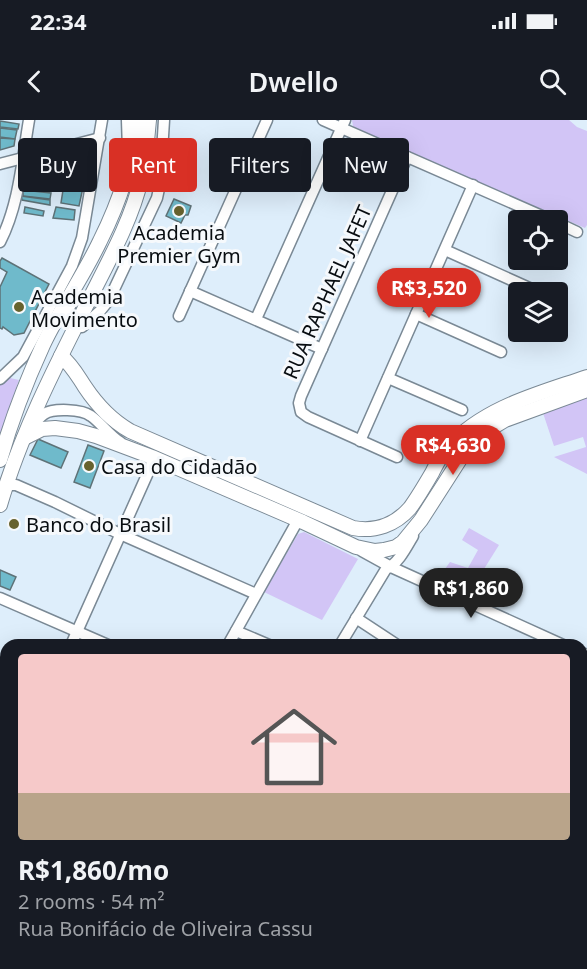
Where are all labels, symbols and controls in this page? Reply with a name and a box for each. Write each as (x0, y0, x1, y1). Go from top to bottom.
text: 22:34 (30, 6, 87, 36)
text: Dwello (249, 63, 338, 100)
icon: back (18, 65, 51, 98)
icon: search (536, 65, 569, 98)
chip: Buy (18, 138, 97, 192)
chip: Rent (109, 138, 197, 192)
chip: Filters (209, 138, 311, 192)
chip: New (323, 138, 409, 192)
street label: RUA RAPHAEL JAFET (277, 201, 377, 383)
marker: Academia Premier Gym (172, 204, 186, 218)
map controls (508, 210, 568, 342)
button: locate (508, 210, 568, 270)
place label: Academia Premier Gym (117, 219, 241, 269)
pin: R$3,520 (374, 268, 484, 319)
text: R$3,520 (391, 274, 467, 301)
button: layers (508, 282, 568, 342)
place label: Academia Movimento (31, 283, 138, 333)
marker: Academia Movimento (12, 300, 26, 314)
pin: R$4,630 (398, 425, 508, 476)
text: R$4,630 (415, 431, 491, 458)
place label: Casa do Cidadão (101, 453, 257, 480)
marker: Casa do Cidadão (82, 459, 96, 473)
place label: Banco do Brasil (26, 511, 171, 538)
marker: Banco do Brasil (7, 517, 21, 531)
pin: R$1,860 (416, 568, 526, 619)
text: R$1,860 (433, 574, 509, 601)
icon: home (240, 693, 348, 801)
text: R$1,860/mo (18, 852, 169, 888)
text: 2 rooms · 54 m² (18, 888, 165, 915)
text: Rua Bonifácio de Oliveira Cassu (18, 915, 313, 942)

